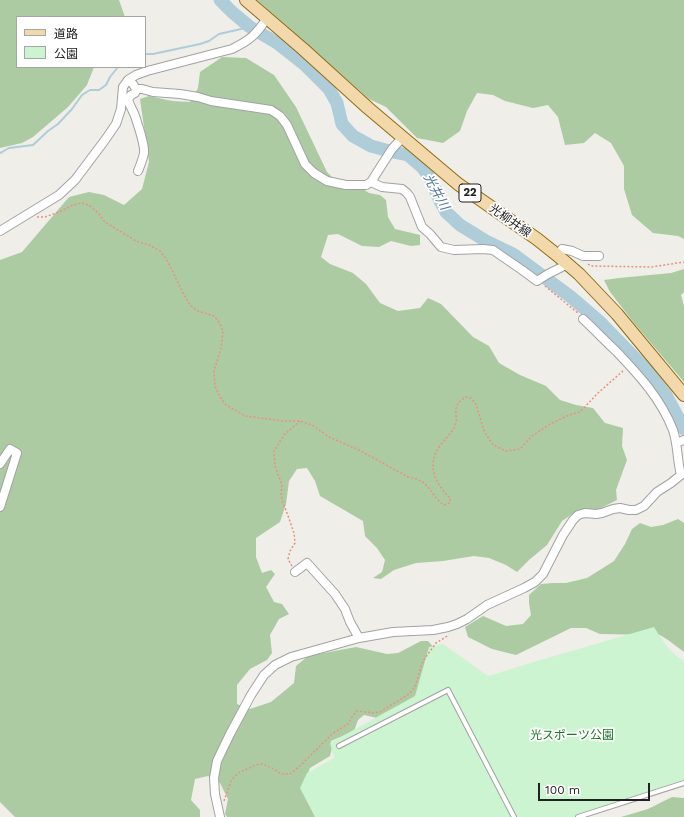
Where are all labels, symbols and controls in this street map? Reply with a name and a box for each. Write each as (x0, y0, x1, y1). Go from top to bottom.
legend (16, 16, 146, 68)
text: 道路 (54, 27, 78, 41)
text: 公園 (54, 47, 78, 61)
water label: 光井川 (420, 171, 452, 213)
road number: 22 (459, 184, 481, 202)
street label: 光柳井線 (486, 201, 534, 241)
park label: 光スポーツ公園 (530, 728, 614, 742)
scale bar (540, 775, 652, 801)
text: 100 m (545, 783, 580, 797)

